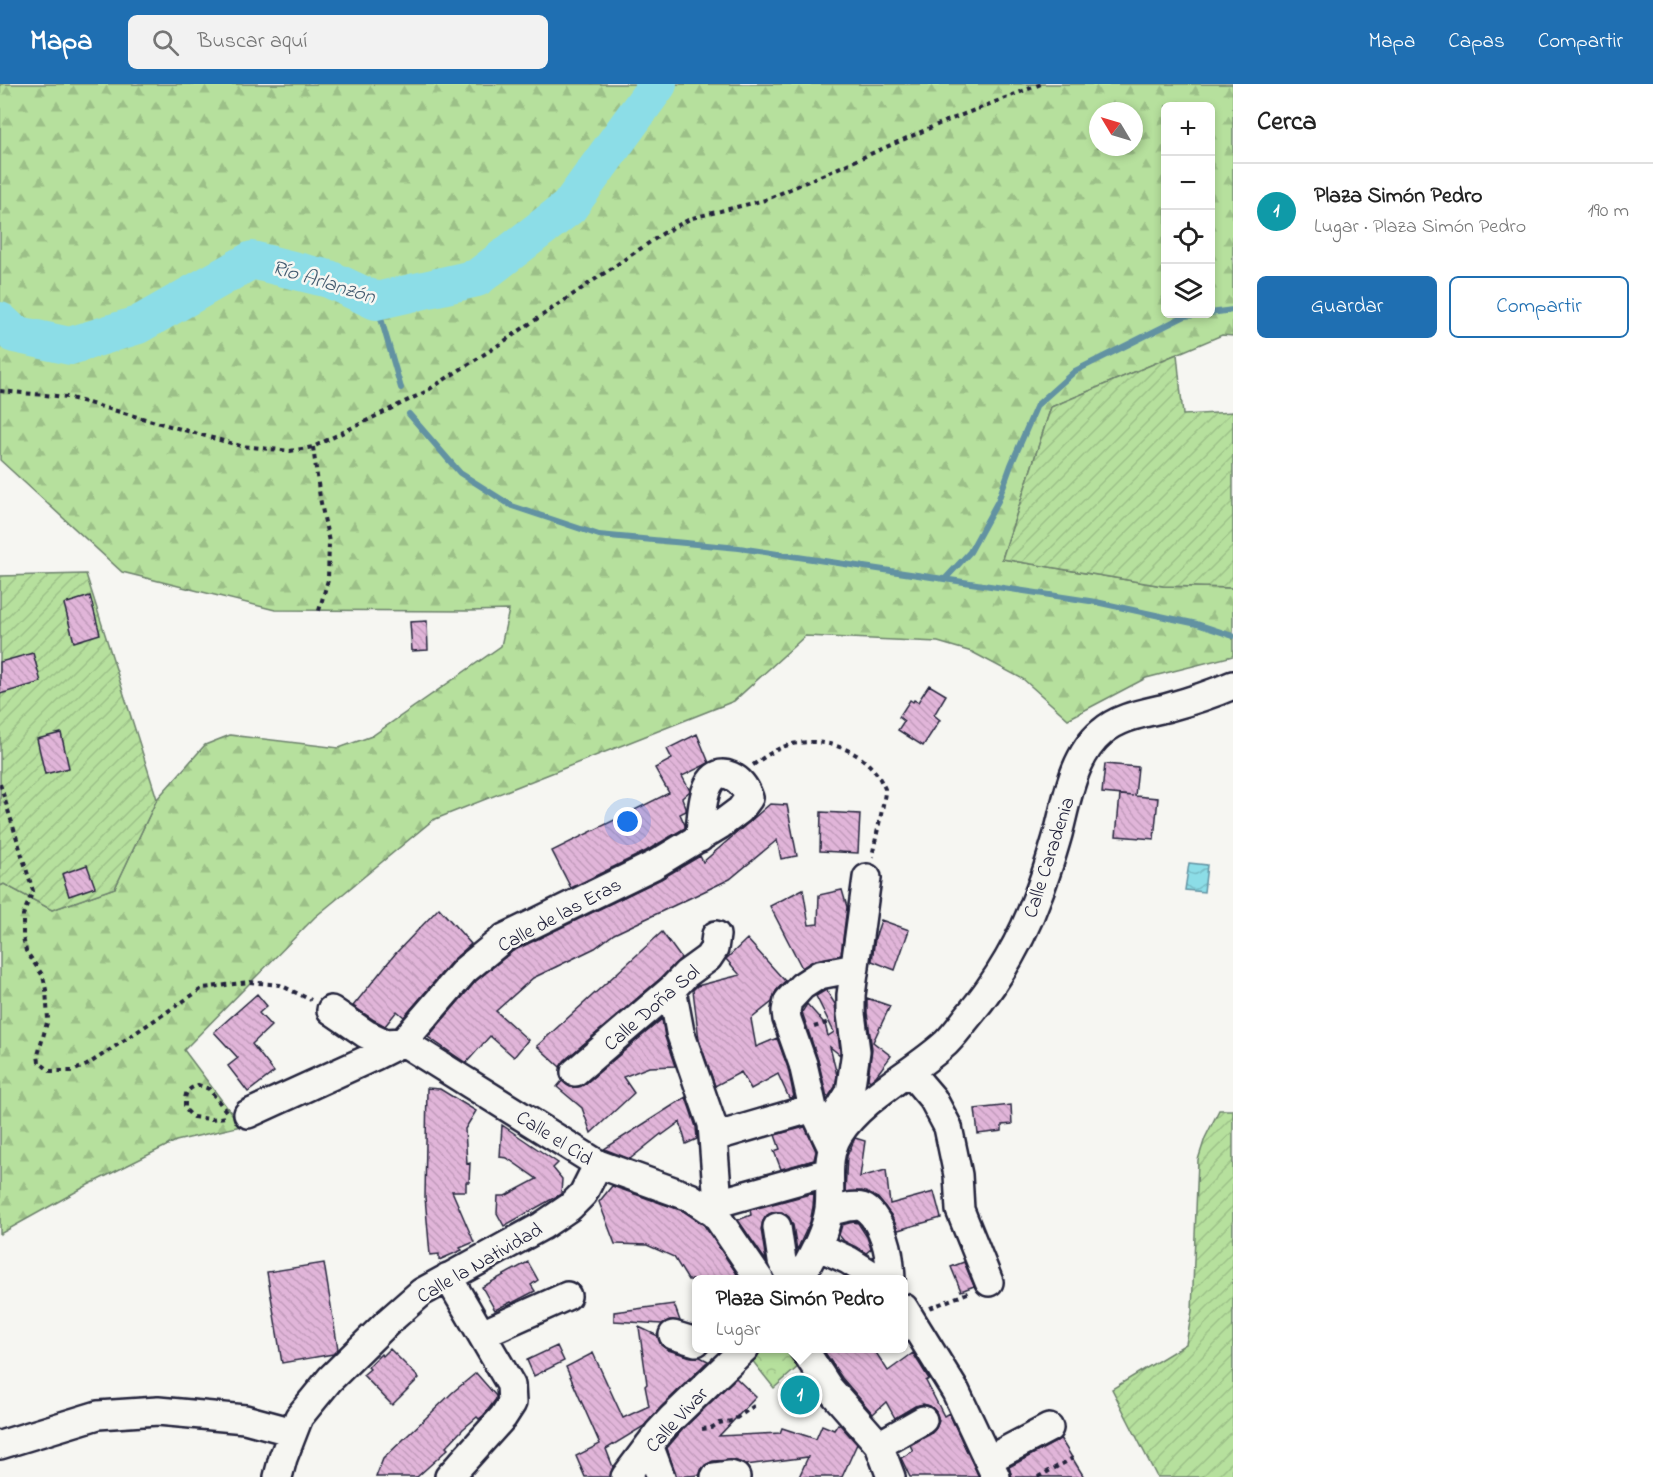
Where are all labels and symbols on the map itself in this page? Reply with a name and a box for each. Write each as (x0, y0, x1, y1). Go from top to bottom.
north arrow (1089, 102, 1143, 156)
water label: Río Arlanzón (268, 253, 379, 313)
street label: Calle Caradenia (1017, 794, 1084, 922)
your location (613, 807, 642, 836)
street label: Calle de las Eras (493, 871, 627, 961)
street label: Calle Doña Sol (598, 959, 707, 1059)
street label: Calle el Cid (510, 1104, 598, 1174)
street label: Calle la Natividad (412, 1216, 548, 1312)
pin: 1 (780, 1372, 820, 1418)
street label: Calle Vivar (640, 1381, 717, 1460)

